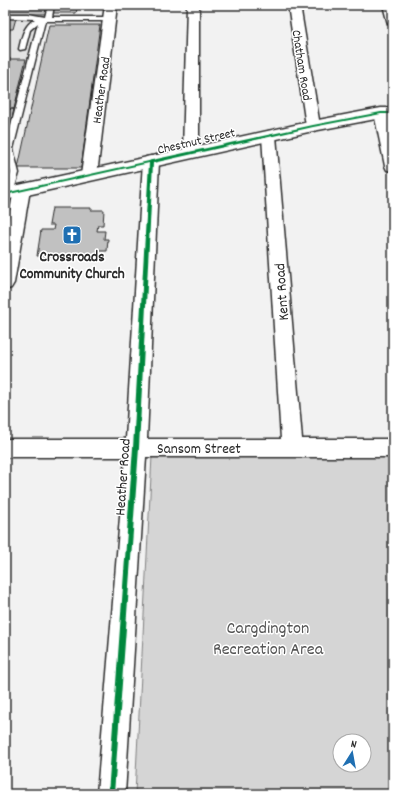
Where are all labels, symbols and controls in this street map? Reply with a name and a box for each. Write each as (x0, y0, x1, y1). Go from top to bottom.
street label: Chatham Road (286, 29, 316, 102)
street label: Heather Road (88, 56, 117, 125)
street label: Chestnut Street (156, 124, 238, 161)
church icon: Crossroads Community Church (61, 224, 83, 246)
place label: Crossroads Community Church (19, 247, 125, 286)
street label: Kent Road (270, 262, 296, 321)
street label: Heather Road (110, 438, 138, 517)
street label: Sansom Street (157, 439, 241, 461)
park label: Cargdington Recreation Area (213, 617, 324, 663)
north arrow (332, 733, 372, 773)
text: N (349, 737, 358, 754)

